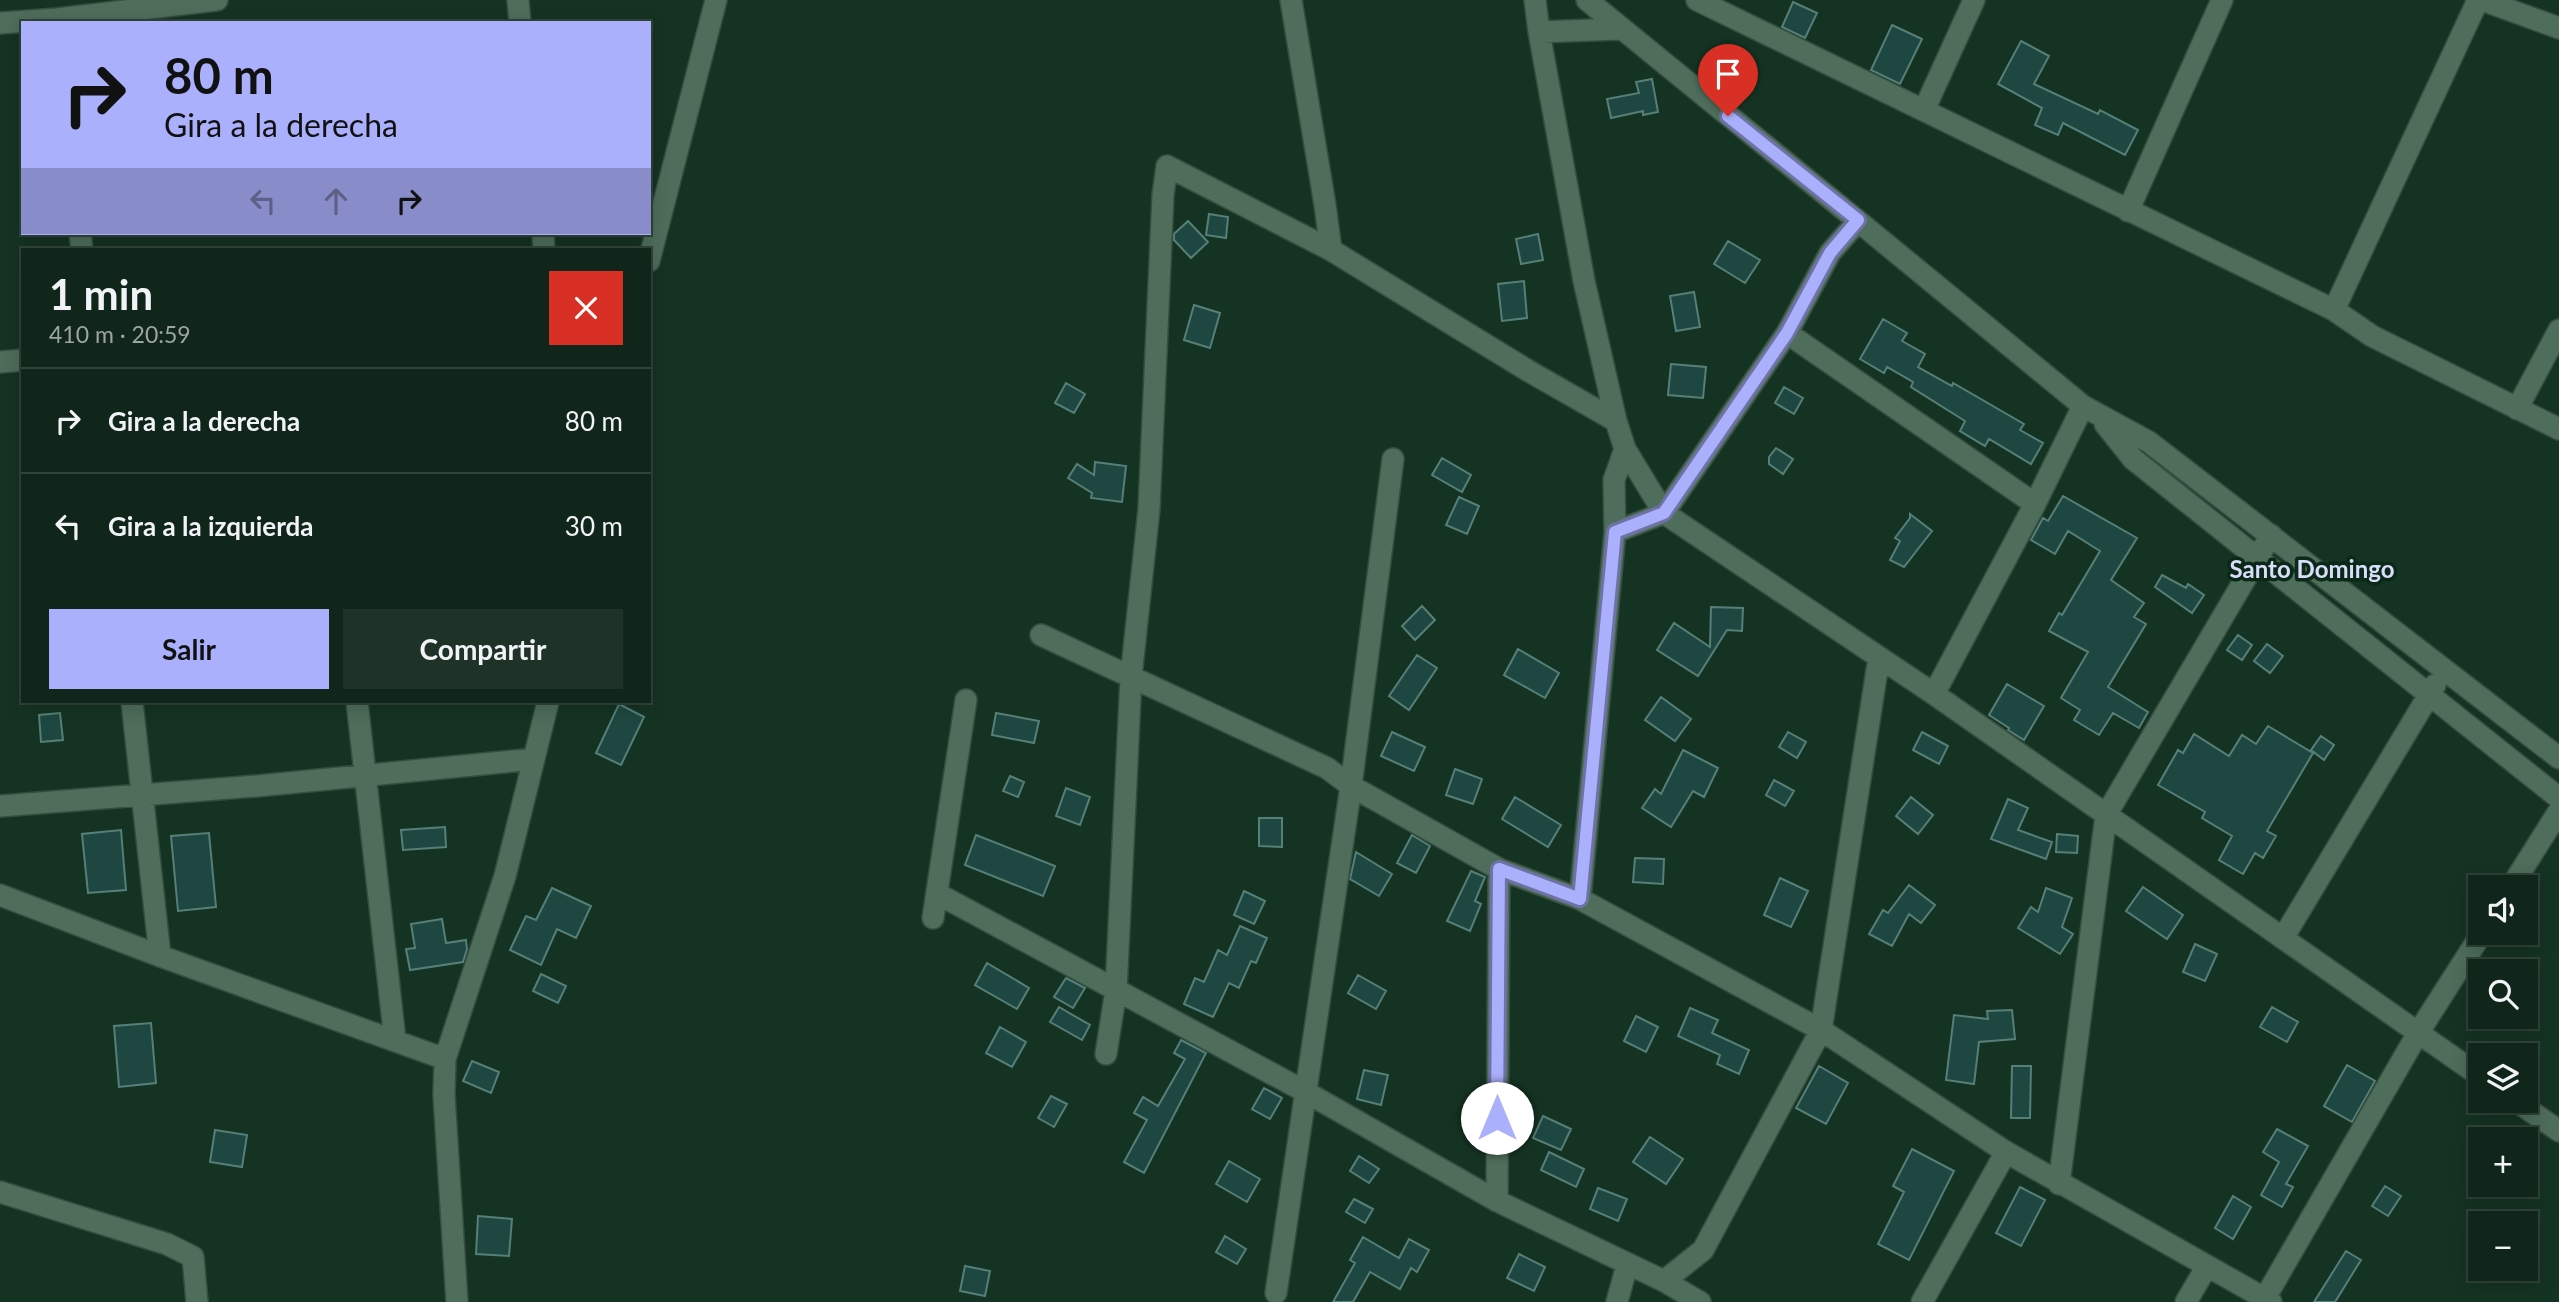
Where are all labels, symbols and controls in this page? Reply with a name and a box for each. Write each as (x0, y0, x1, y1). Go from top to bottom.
pin (1698, 44, 1758, 116)
text: 80 m (164, 46, 274, 104)
icon: right (49, 49, 140, 140)
icon: arrive (1709, 55, 1747, 93)
text: Gira a la derecha (164, 105, 398, 144)
icon: left (244, 182, 282, 220)
icon: ahead (317, 182, 355, 220)
icon: right (390, 182, 428, 220)
text: 1 min (49, 269, 153, 319)
button: close (549, 271, 623, 345)
text: 410 m · 20:59 (49, 320, 191, 348)
icon: right (49, 402, 87, 440)
text: Gira a la derecha (108, 405, 300, 437)
text: 80 m (565, 405, 623, 437)
icon: left (49, 507, 87, 545)
text: Gira a la izquierda (108, 510, 314, 542)
text: 30 m (565, 510, 623, 542)
district label: Santo Domingo (2230, 554, 2394, 583)
button: Salir (49, 609, 329, 689)
button: Compartir (343, 609, 623, 689)
map controls (2468, 875, 2538, 1281)
button: sound (2468, 875, 2538, 945)
button: search (2468, 959, 2538, 1029)
button: layers (2468, 1043, 2538, 1113)
position arrow (1460, 1081, 1534, 1155)
button: + (2468, 1127, 2538, 1197)
button: − (2468, 1211, 2538, 1281)

